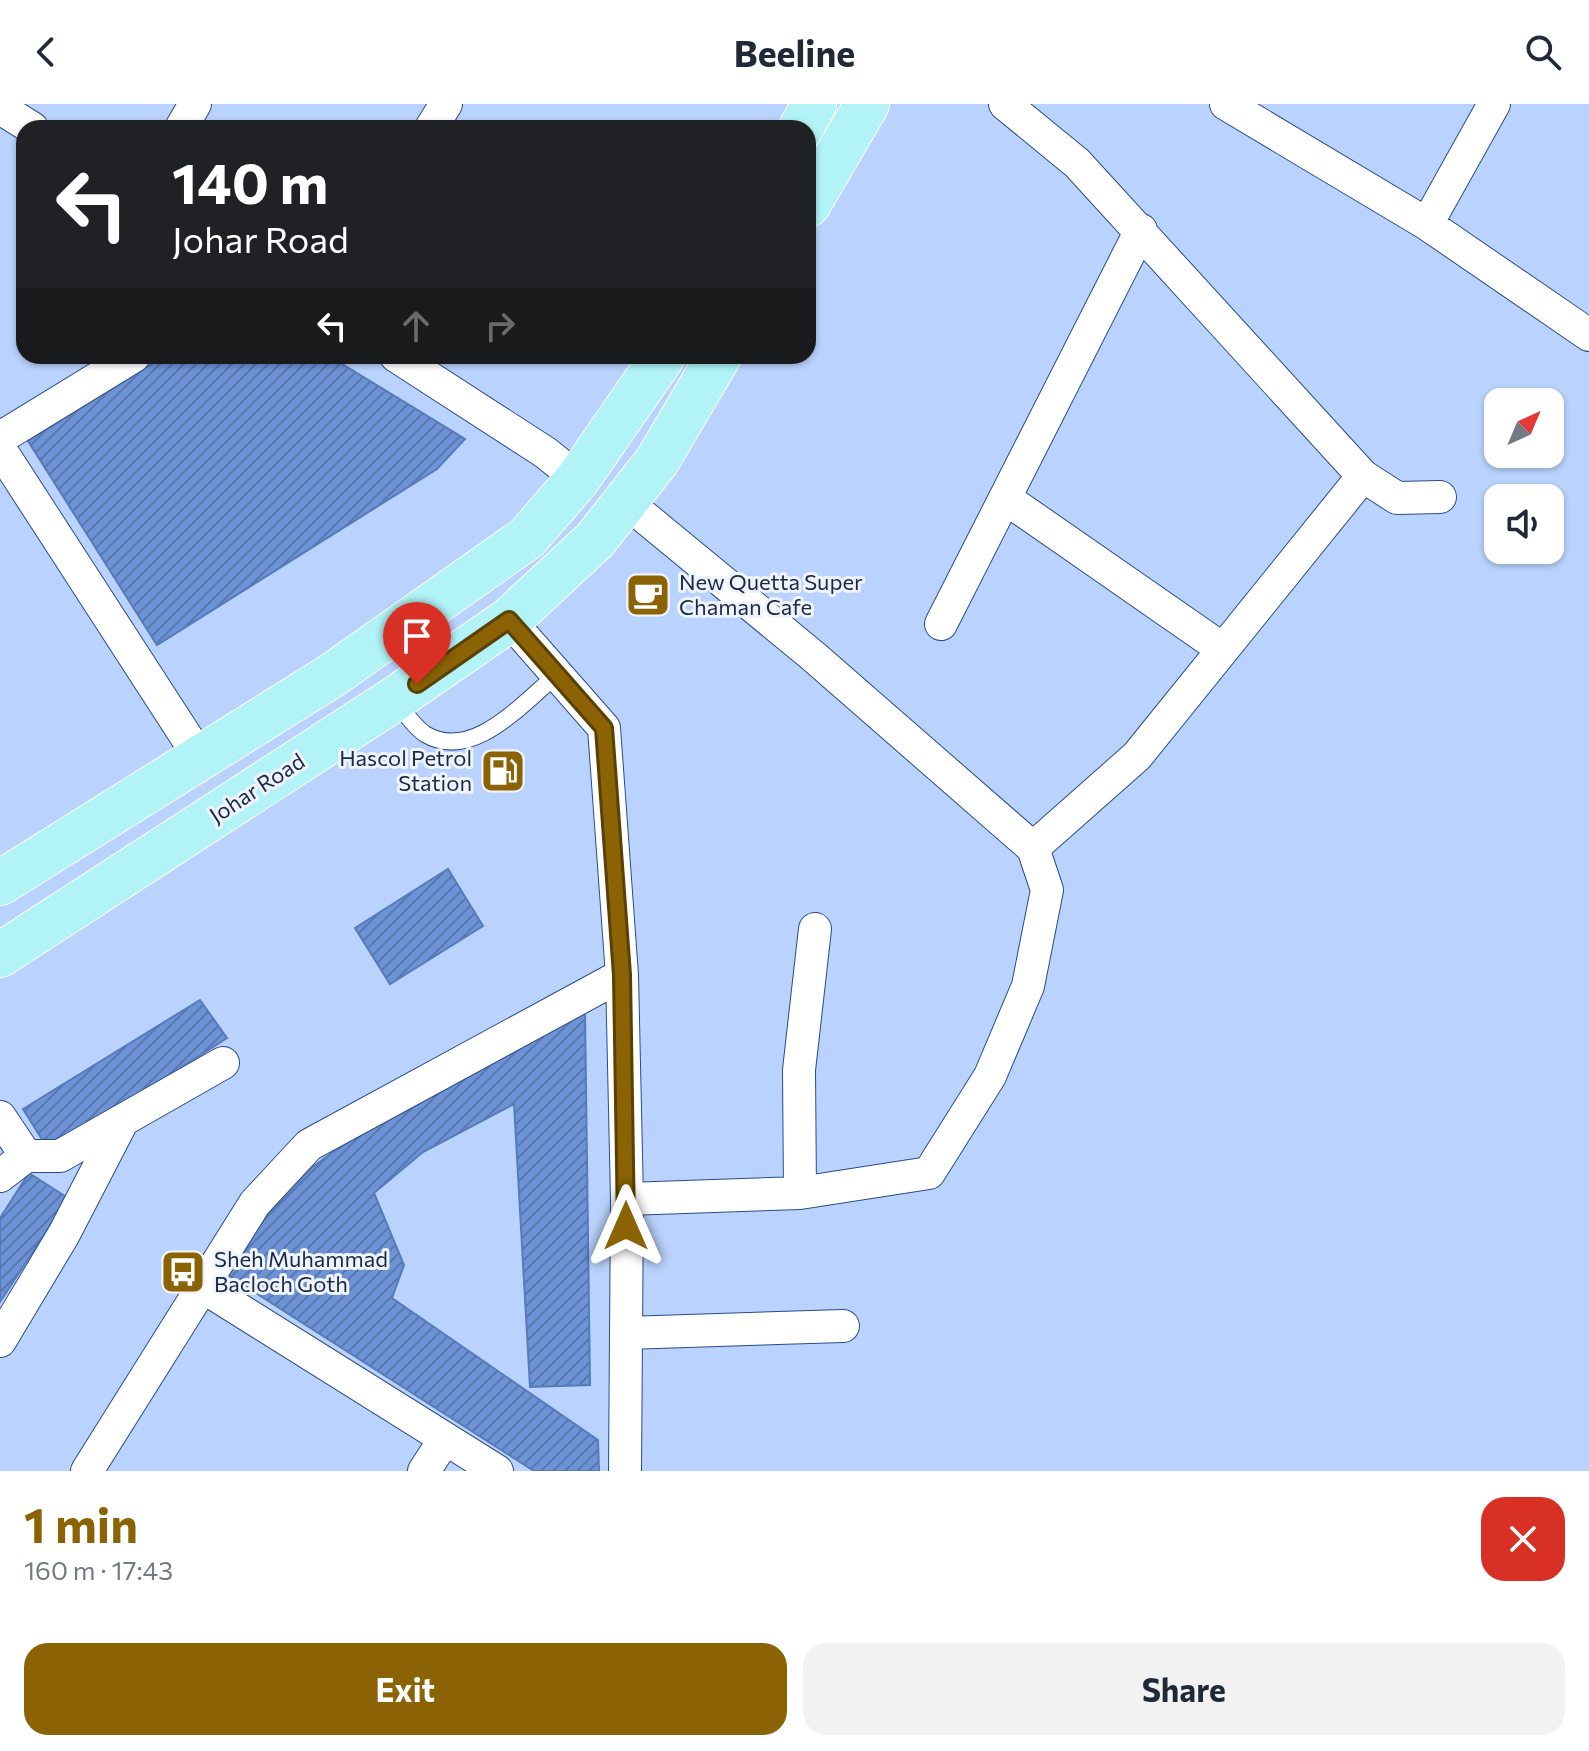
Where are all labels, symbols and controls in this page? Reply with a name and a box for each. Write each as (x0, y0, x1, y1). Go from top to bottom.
icon: back (24, 30, 68, 74)
text: Beeline (734, 30, 855, 74)
icon: search (1521, 30, 1565, 74)
text: 140 m (172, 147, 328, 216)
icon: left (40, 152, 144, 256)
text: Johar Road (172, 216, 349, 260)
icon: left (310, 304, 354, 348)
icon: ahead (394, 304, 438, 348)
icon: right (478, 304, 522, 348)
north arrow (1484, 388, 1564, 468)
map controls (1484, 388, 1564, 564)
button: sound (1484, 484, 1564, 564)
place label: New Quetta Super Chaman Cafe (679, 568, 863, 620)
cafe icon: New Quetta Super Chaman Cafe (624, 571, 672, 619)
pin (383, 602, 451, 684)
icon: arrive (395, 614, 439, 658)
place label: Hascol Petrol Station (339, 744, 472, 796)
street label: Johar Road (204, 747, 309, 828)
fuel station icon: Hascol Petrol Station (479, 747, 527, 795)
position arrow (584, 1184, 668, 1268)
place label: Sheh Muhammad Bacloch Goth (214, 1245, 388, 1297)
bus stop icon: Sheh Muhammad Bacloch Goth (159, 1248, 207, 1296)
text: 1 min (24, 1494, 138, 1553)
button: close (1481, 1497, 1565, 1581)
text: 160 m · 17:43 (24, 1554, 173, 1585)
button: Exit (24, 1643, 787, 1735)
button: Share (803, 1643, 1565, 1735)

